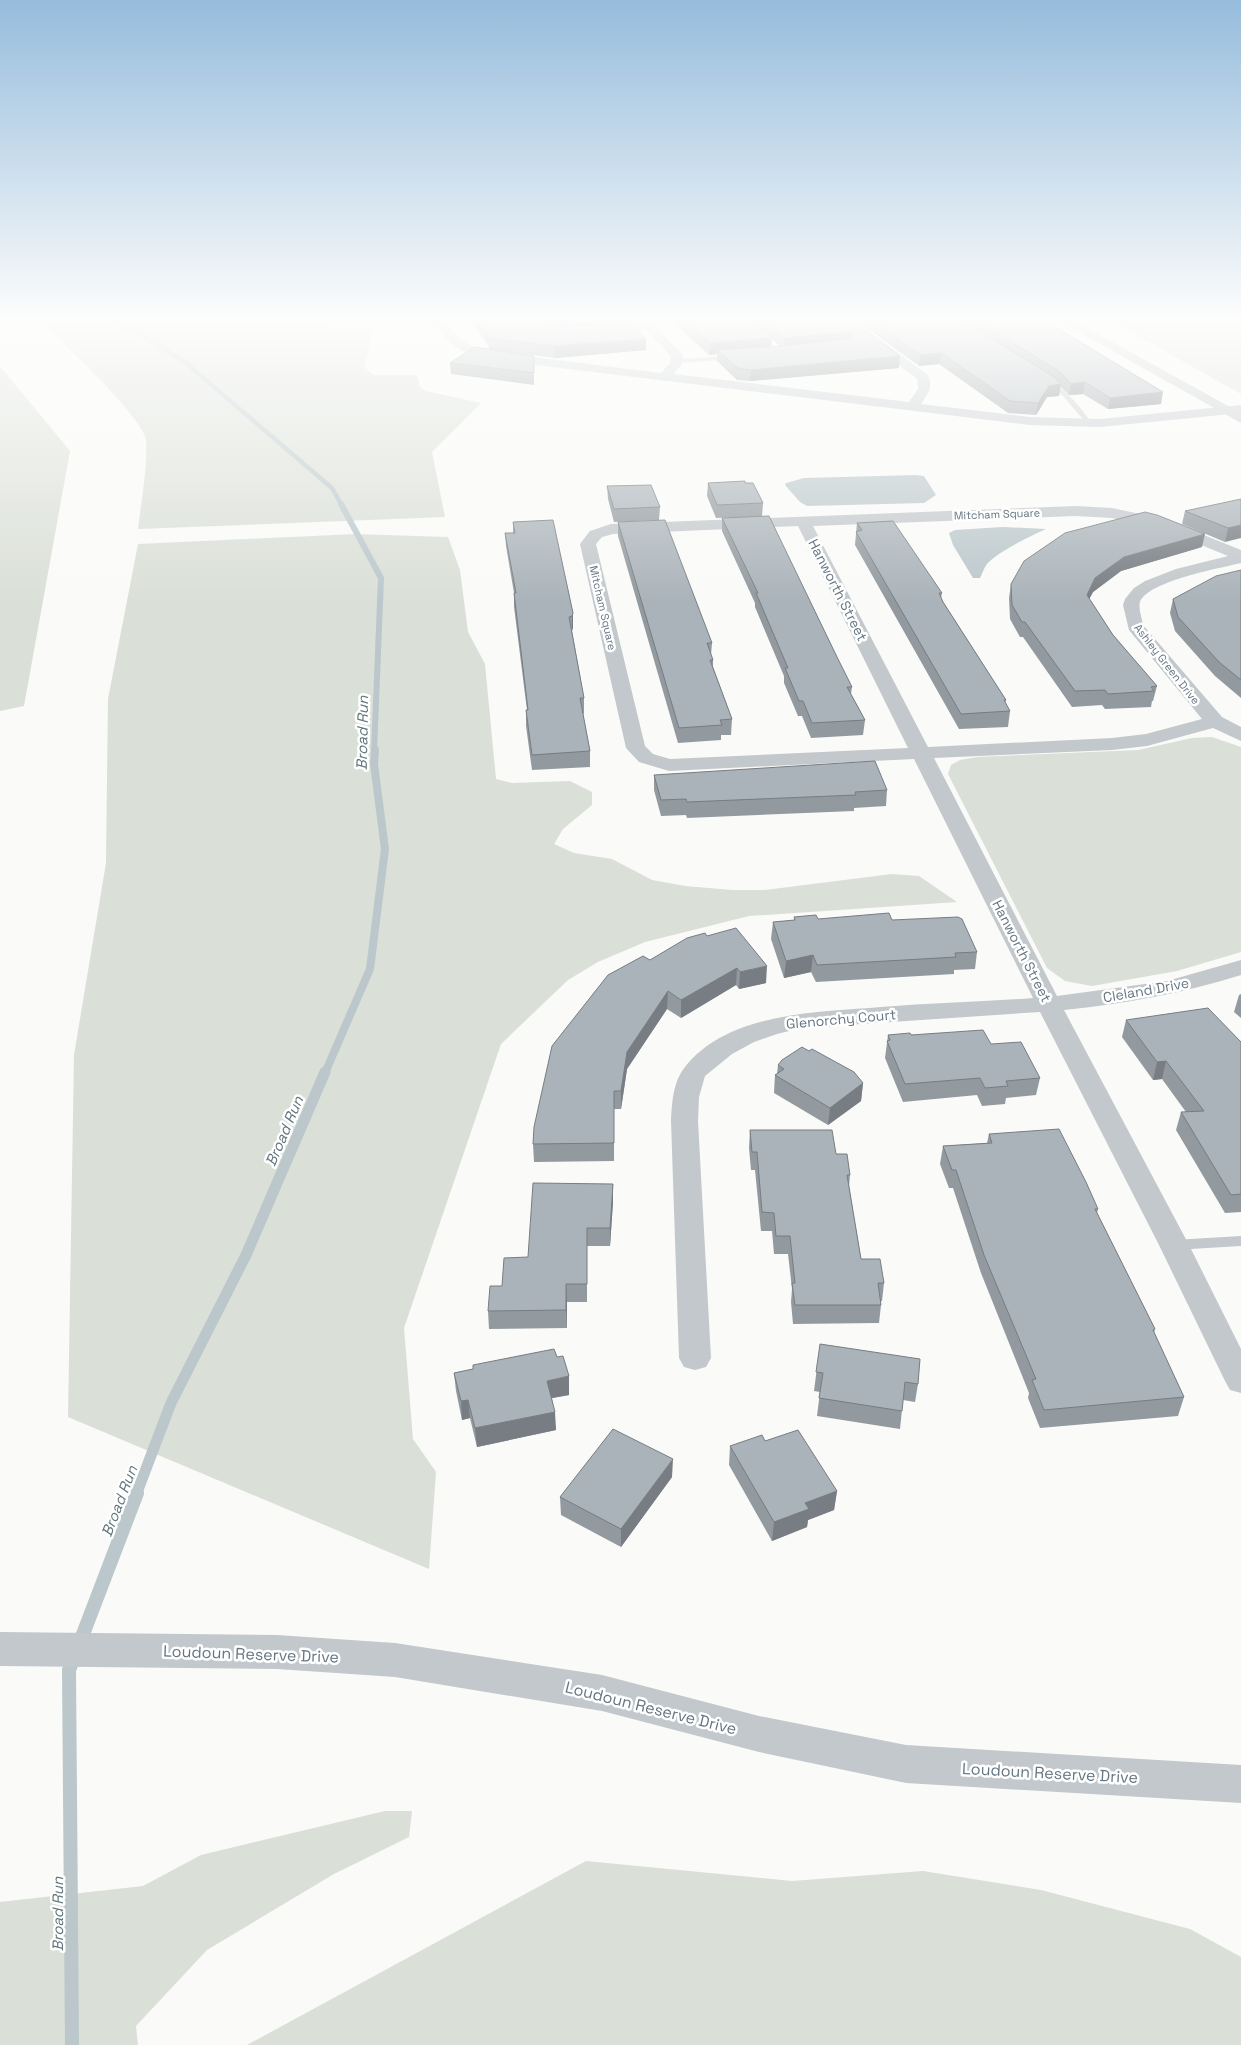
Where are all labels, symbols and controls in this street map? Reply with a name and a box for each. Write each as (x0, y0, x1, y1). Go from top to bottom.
street label: Mitcham Square (954, 505, 1040, 523)
street label: Hanworth Street (805, 536, 871, 644)
street label: Mitcham Square (586, 564, 620, 652)
street label: Ashley Green Drive (1131, 621, 1203, 707)
water label: Broad Run (352, 695, 372, 770)
street label: Hanworth Street (989, 897, 1055, 1005)
street label: Cleland Drive (1102, 974, 1190, 1006)
street label: Glenorchy Court (785, 1005, 897, 1033)
water label: Broad Run (261, 1092, 308, 1169)
water label: Broad Run (97, 1462, 141, 1539)
street label: Loudoun Reserve Drive (163, 1640, 339, 1668)
street label: Loudoun Reserve Drive (563, 1677, 739, 1739)
street label: Loudoun Reserve Drive (962, 1758, 1138, 1788)
water label: Broad Run (48, 1876, 67, 1951)

